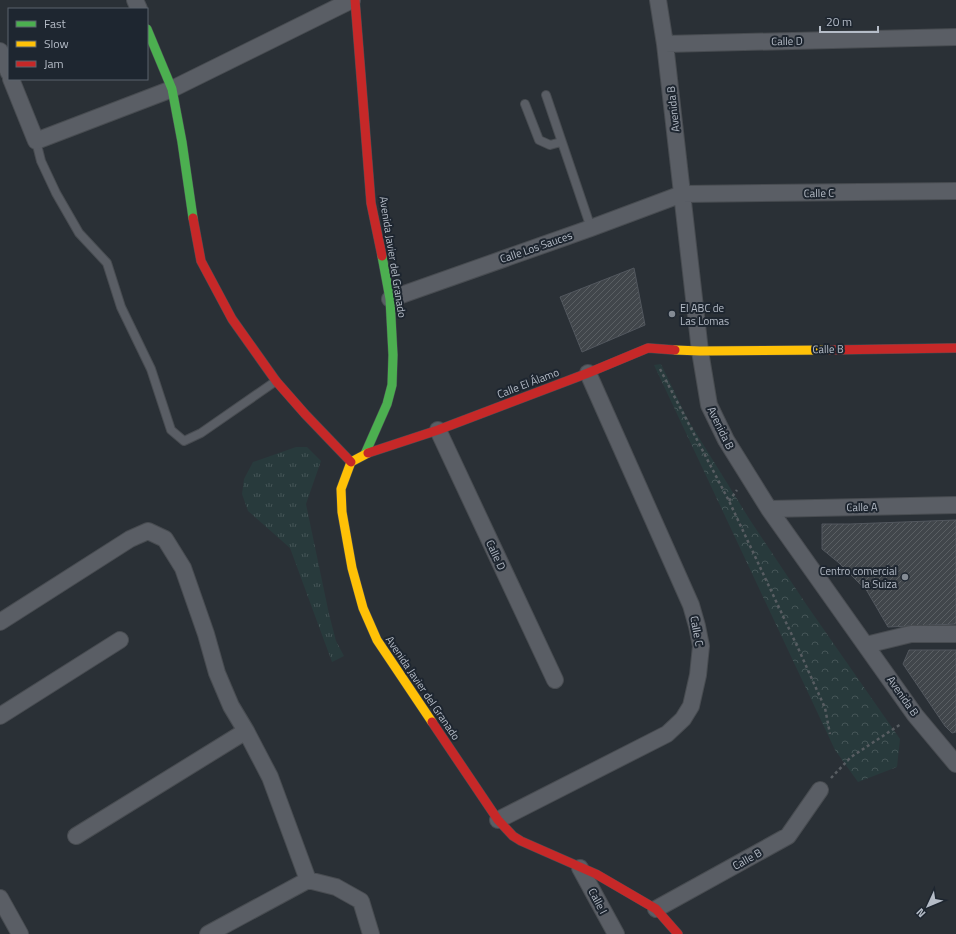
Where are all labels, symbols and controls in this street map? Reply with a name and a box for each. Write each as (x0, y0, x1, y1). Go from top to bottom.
legend (8, 8, 148, 80)
scale bar (820, 8, 878, 34)
text: 20 m (826, 12, 852, 31)
text: Fast (44, 14, 67, 33)
street label: Calle D (771, 33, 803, 49)
text: Slow (44, 34, 69, 53)
text: Jam (44, 54, 64, 73)
street label: Avenida B (663, 85, 683, 133)
street label: Calle C (804, 185, 834, 201)
street label: Avenida Javier del Granado (375, 195, 411, 319)
street label: Calle Los Sauces (498, 227, 574, 267)
place label: El ABC de Las Lomas (680, 300, 729, 329)
marker: El ABC de Las Lomas (667, 309, 677, 319)
street label: Calle B (812, 341, 844, 357)
street label: Calle El Álamo (495, 364, 561, 402)
street label: Avenida B (704, 404, 738, 452)
street label: Calle A (846, 499, 878, 515)
street label: Calle D (482, 537, 510, 573)
place label: Centro comercial la Suiza (820, 563, 897, 592)
marker: Centro comercial la Suiza (900, 572, 910, 582)
street label: Calle C (686, 614, 708, 648)
street label: Avenida Javier del Granado (382, 633, 464, 744)
street label: Avenida B (883, 673, 923, 720)
street label: Calle B (729, 844, 765, 874)
street label: Calle I (585, 885, 611, 917)
north arrow (908, 886, 948, 926)
text: N (912, 905, 929, 921)

